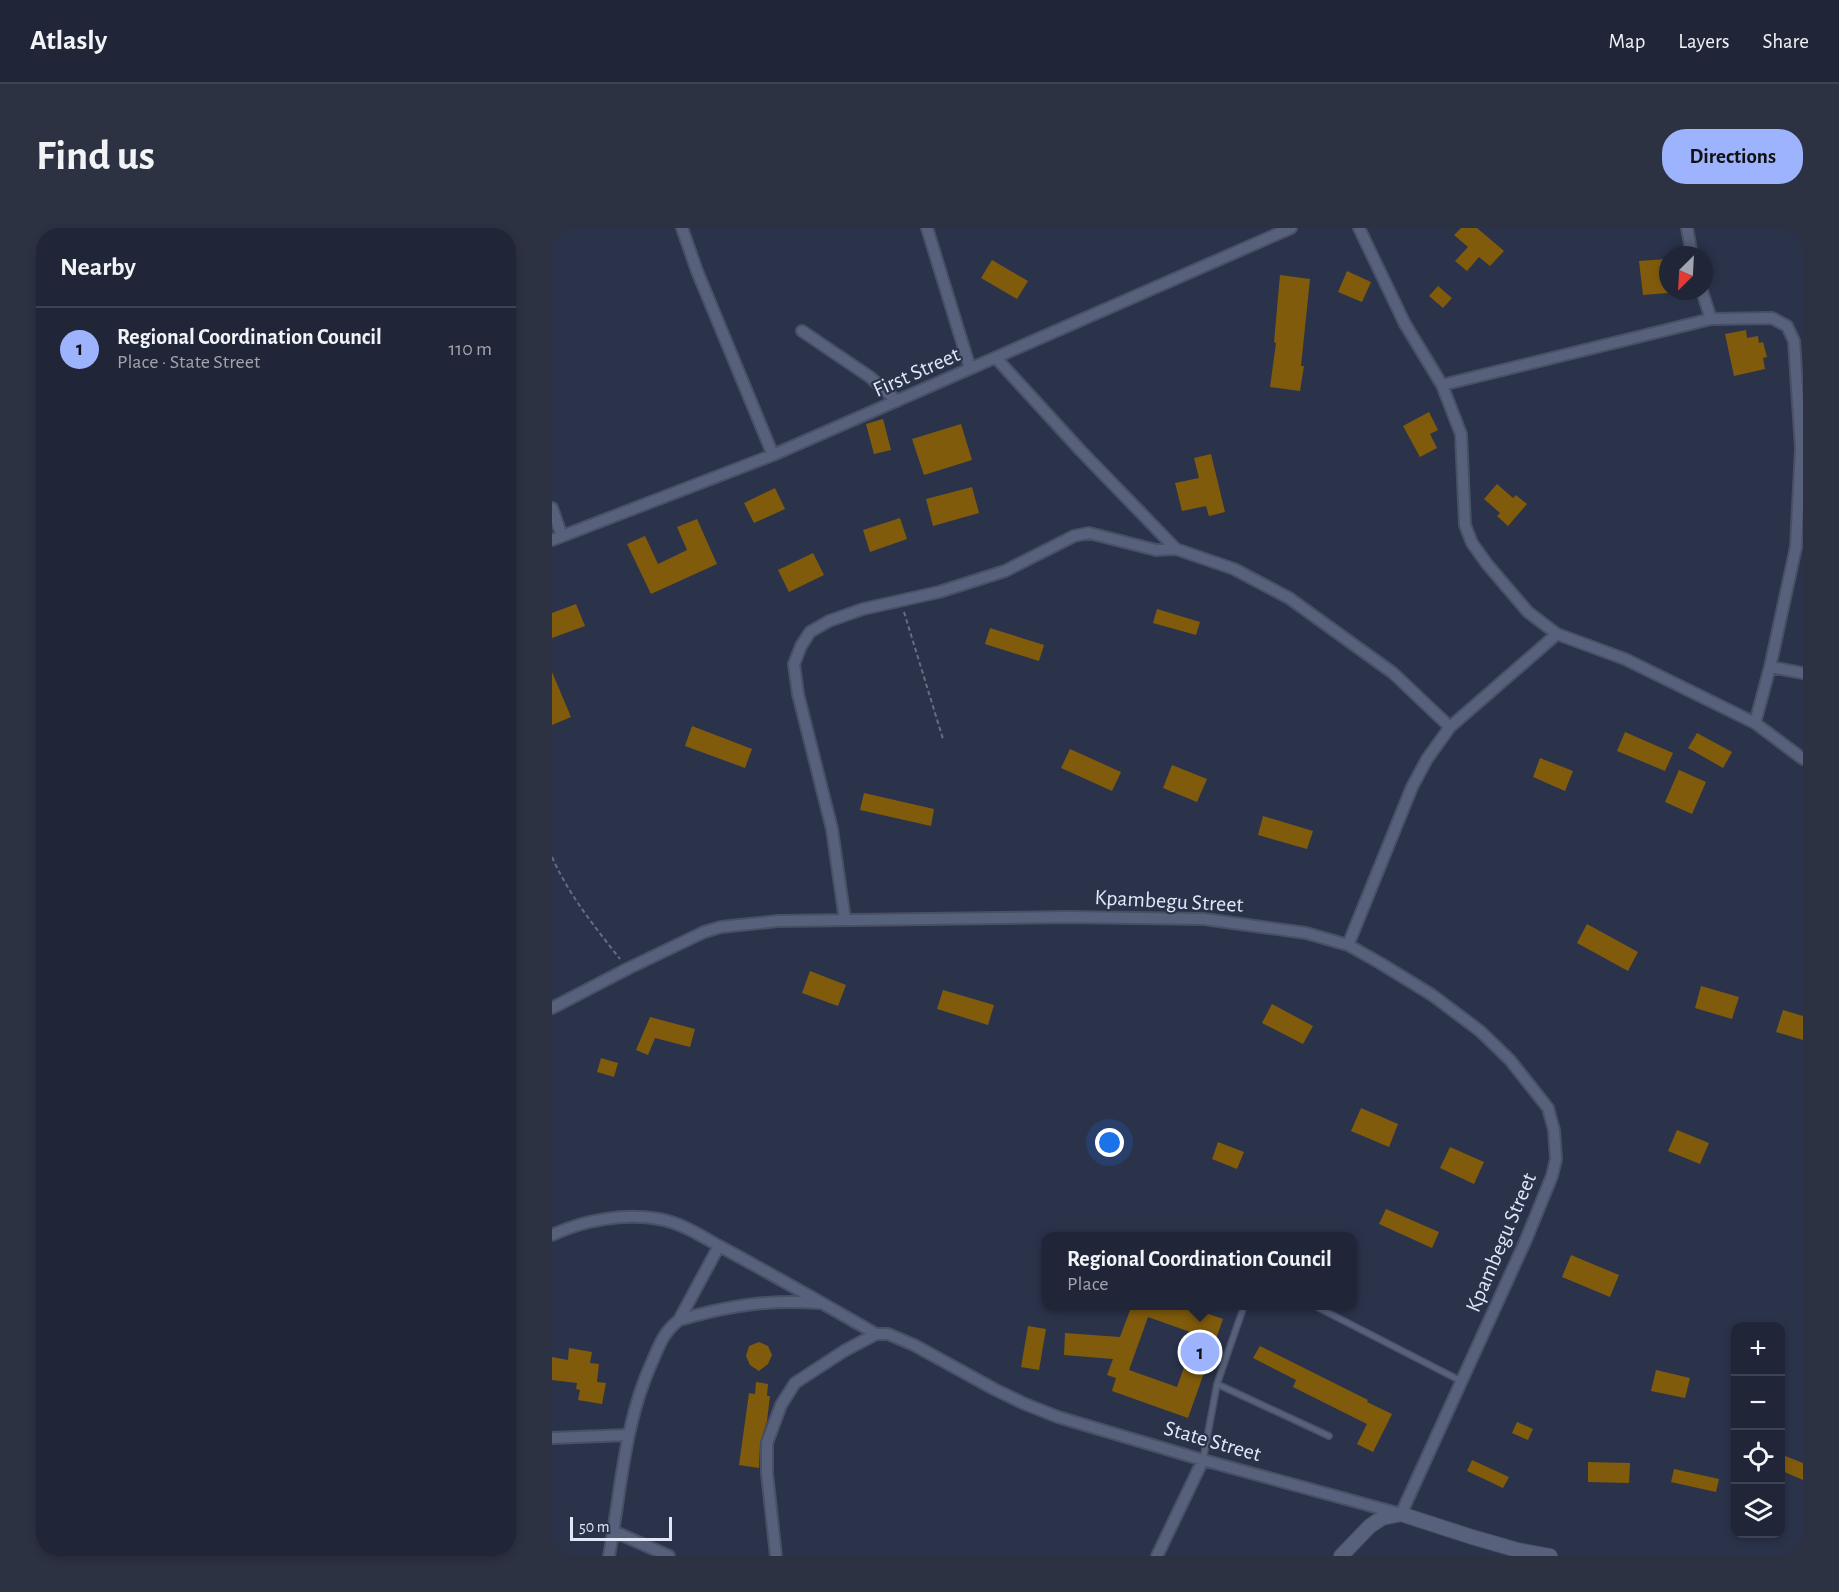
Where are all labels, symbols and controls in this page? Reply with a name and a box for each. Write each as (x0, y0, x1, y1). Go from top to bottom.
text: Atlasly (30, 27, 107, 55)
text: Map (1609, 31, 1645, 52)
text: Layers (1678, 31, 1729, 52)
text: Share (1762, 31, 1809, 52)
button: Directions (1662, 129, 1803, 184)
text: Find us (36, 135, 155, 177)
north arrow (1659, 246, 1713, 300)
text: Nearby (60, 254, 136, 280)
text: Regional Coordination Council (117, 326, 382, 348)
text: 1 (76, 339, 83, 359)
text: 110 m (448, 339, 492, 359)
street label: First Street (870, 343, 963, 401)
text: Place · State Street (117, 352, 260, 372)
street label: Kpambegu Street (1094, 886, 1244, 916)
your location (1095, 1128, 1124, 1157)
street label: Kpambegu Street (1462, 1169, 1540, 1315)
popup (1042, 1232, 1357, 1310)
text: Regional Coordination Council (1067, 1248, 1332, 1270)
text: Place (1067, 1274, 1109, 1294)
map controls (1731, 1322, 1785, 1538)
button: + (1731, 1322, 1785, 1376)
pin: 1 (1180, 1330, 1220, 1374)
button: − (1731, 1376, 1785, 1430)
street label: State Street (1162, 1417, 1264, 1465)
button: locate (1731, 1430, 1785, 1484)
button: layers (1731, 1484, 1785, 1538)
scale bar (570, 1514, 672, 1542)
text: 50 m (579, 1519, 610, 1535)

